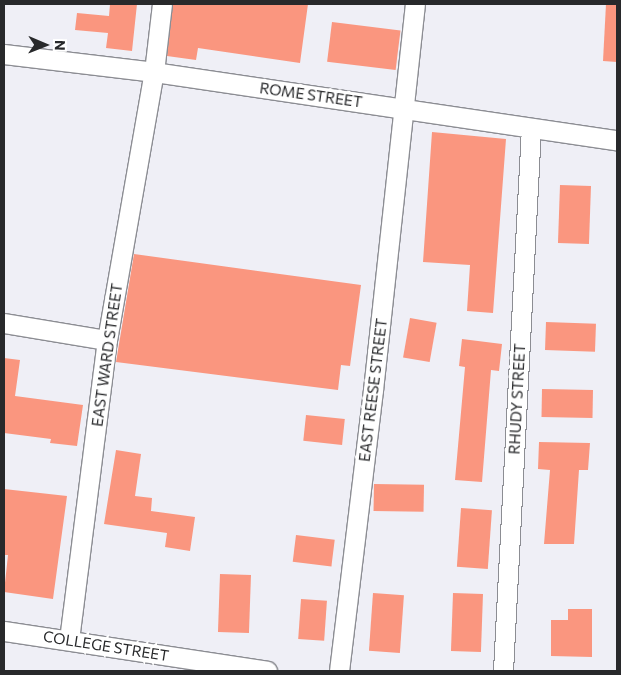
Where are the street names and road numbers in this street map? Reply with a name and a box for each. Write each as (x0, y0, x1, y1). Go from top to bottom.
street label: ROME STREET (258, 79, 364, 111)
street label: EAST WARD STREET (88, 282, 126, 428)
street label: EAST REESE STREET (355, 317, 391, 463)
street label: RHUDY STREET (505, 343, 529, 455)
street label: COLLEGE STREET (42, 627, 170, 665)

